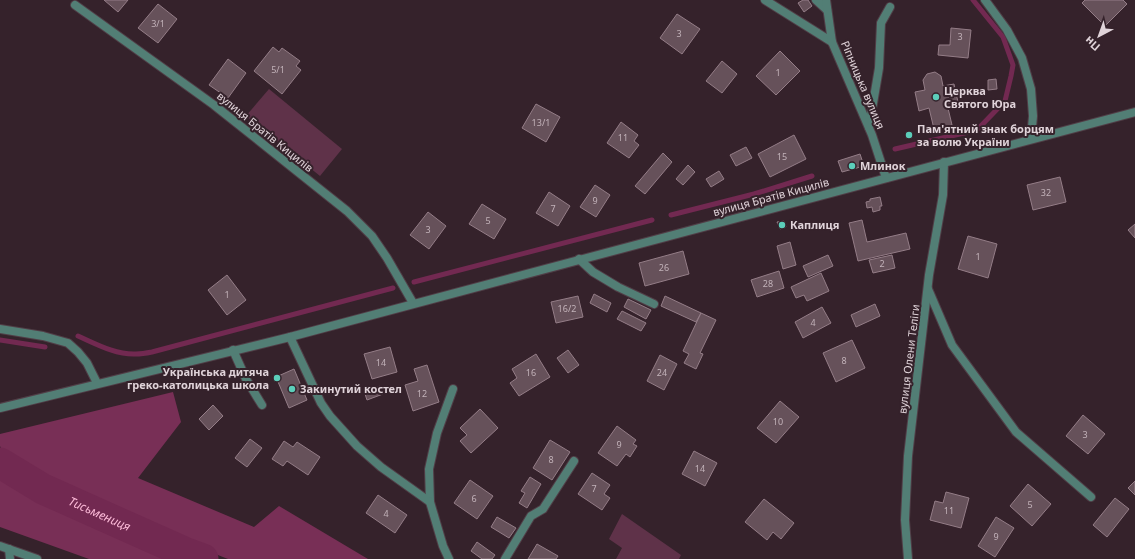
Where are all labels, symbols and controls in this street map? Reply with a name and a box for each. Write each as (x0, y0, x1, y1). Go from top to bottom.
north arrow (1079, 16, 1119, 56)
house number: 3/1 (151, 17, 165, 30)
house number: 3 (676, 27, 682, 40)
house number: 3 (957, 30, 963, 43)
text: Пн (1081, 33, 1103, 55)
street label: Ріпницька вулиця (838, 38, 889, 131)
house number: 5/1 (271, 63, 285, 76)
house number: 1 (775, 66, 781, 79)
place label: Церква Святого Юра (944, 83, 1016, 111)
street label: вулиця Братів Кицилів (214, 88, 317, 175)
marker: Церква Святого Юра (931, 92, 941, 102)
house number: 13/1 (532, 116, 550, 129)
place label: Пам'ятний знак борцям за волю України (917, 121, 1054, 149)
marker: Пам'ятний знак борцям за волю України (904, 130, 914, 140)
house number: 11 (618, 131, 628, 144)
house number: 15 (777, 150, 787, 163)
place label: Млинок (860, 158, 906, 173)
marker: Млинок (847, 161, 857, 171)
street label: вулиця Братів Кицилів (711, 174, 831, 219)
house number: 32 (1041, 186, 1051, 199)
house number: 9 (592, 194, 598, 207)
house number: 7 (550, 202, 556, 215)
house number: 5 (485, 214, 491, 227)
place label: Каплиця (790, 217, 839, 232)
marker: Каплиця (777, 220, 787, 230)
house number: 3 (425, 223, 431, 236)
house number: 1 (975, 250, 981, 263)
house number: 2 (879, 257, 885, 270)
house number: 26 (659, 261, 669, 274)
house number: 28 (763, 277, 773, 290)
house number: 1 (224, 288, 230, 301)
house number: 16/2 (558, 302, 576, 315)
street label: вулиця Олени Теліги (894, 303, 923, 415)
house number: 4 (810, 316, 816, 329)
house number: 8 (841, 354, 847, 367)
house number: 14 (376, 356, 386, 369)
place label: Українська дитяча греко-католицька школа (127, 364, 269, 392)
house number: 16 (526, 366, 536, 379)
house number: 24 (657, 366, 667, 379)
marker: Українська дитяча греко-католицька школа (272, 373, 282, 383)
place label: Закинутий костел (300, 381, 402, 396)
marker: Закинутий костел (287, 384, 297, 394)
house number: 12 (417, 387, 427, 400)
house number: 10 (773, 415, 783, 428)
house number: 3 (1082, 428, 1088, 441)
house number: 9 (616, 438, 622, 451)
house number: 8 (548, 453, 554, 466)
house number: 14 (695, 462, 705, 475)
house number: 7 (591, 482, 597, 495)
water label: Тисьмениця (66, 492, 133, 535)
house number: 6 (471, 492, 477, 505)
house number: 5 (1027, 498, 1033, 511)
house number: 11 (944, 504, 954, 517)
house number: 4 (383, 507, 389, 520)
house number: 9 (993, 530, 999, 543)

